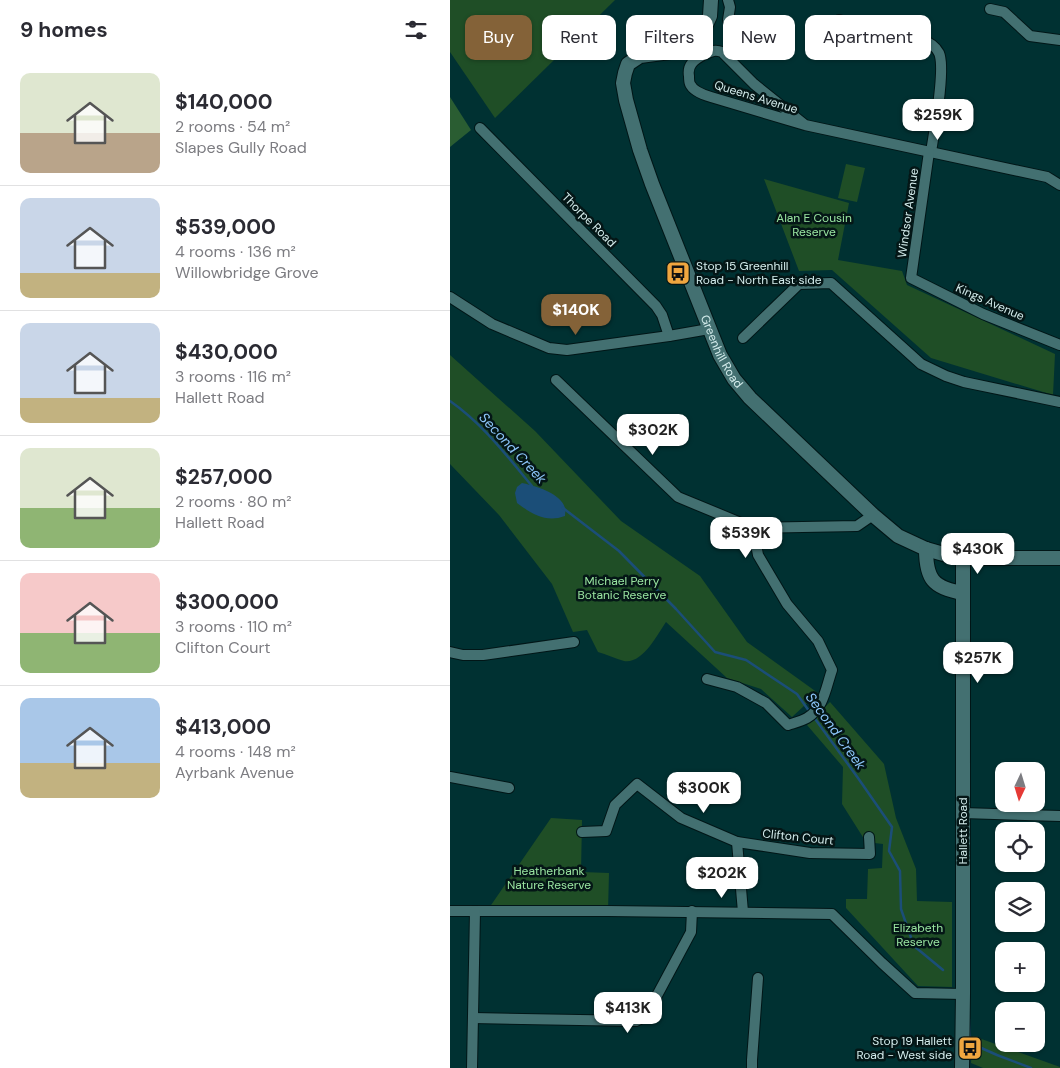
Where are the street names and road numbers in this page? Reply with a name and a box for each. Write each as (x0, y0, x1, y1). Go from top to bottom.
street label: Queens Avenue (712, 77, 800, 117)
street label: Windsor Avenue (894, 167, 922, 259)
street label: Thorpe Road (558, 189, 620, 251)
street label: Kings Avenue (953, 280, 1027, 324)
street label: Greenhill Road (697, 312, 746, 392)
street label: Hallett Road (955, 797, 971, 865)
street label: Clifton Court (762, 825, 835, 849)

